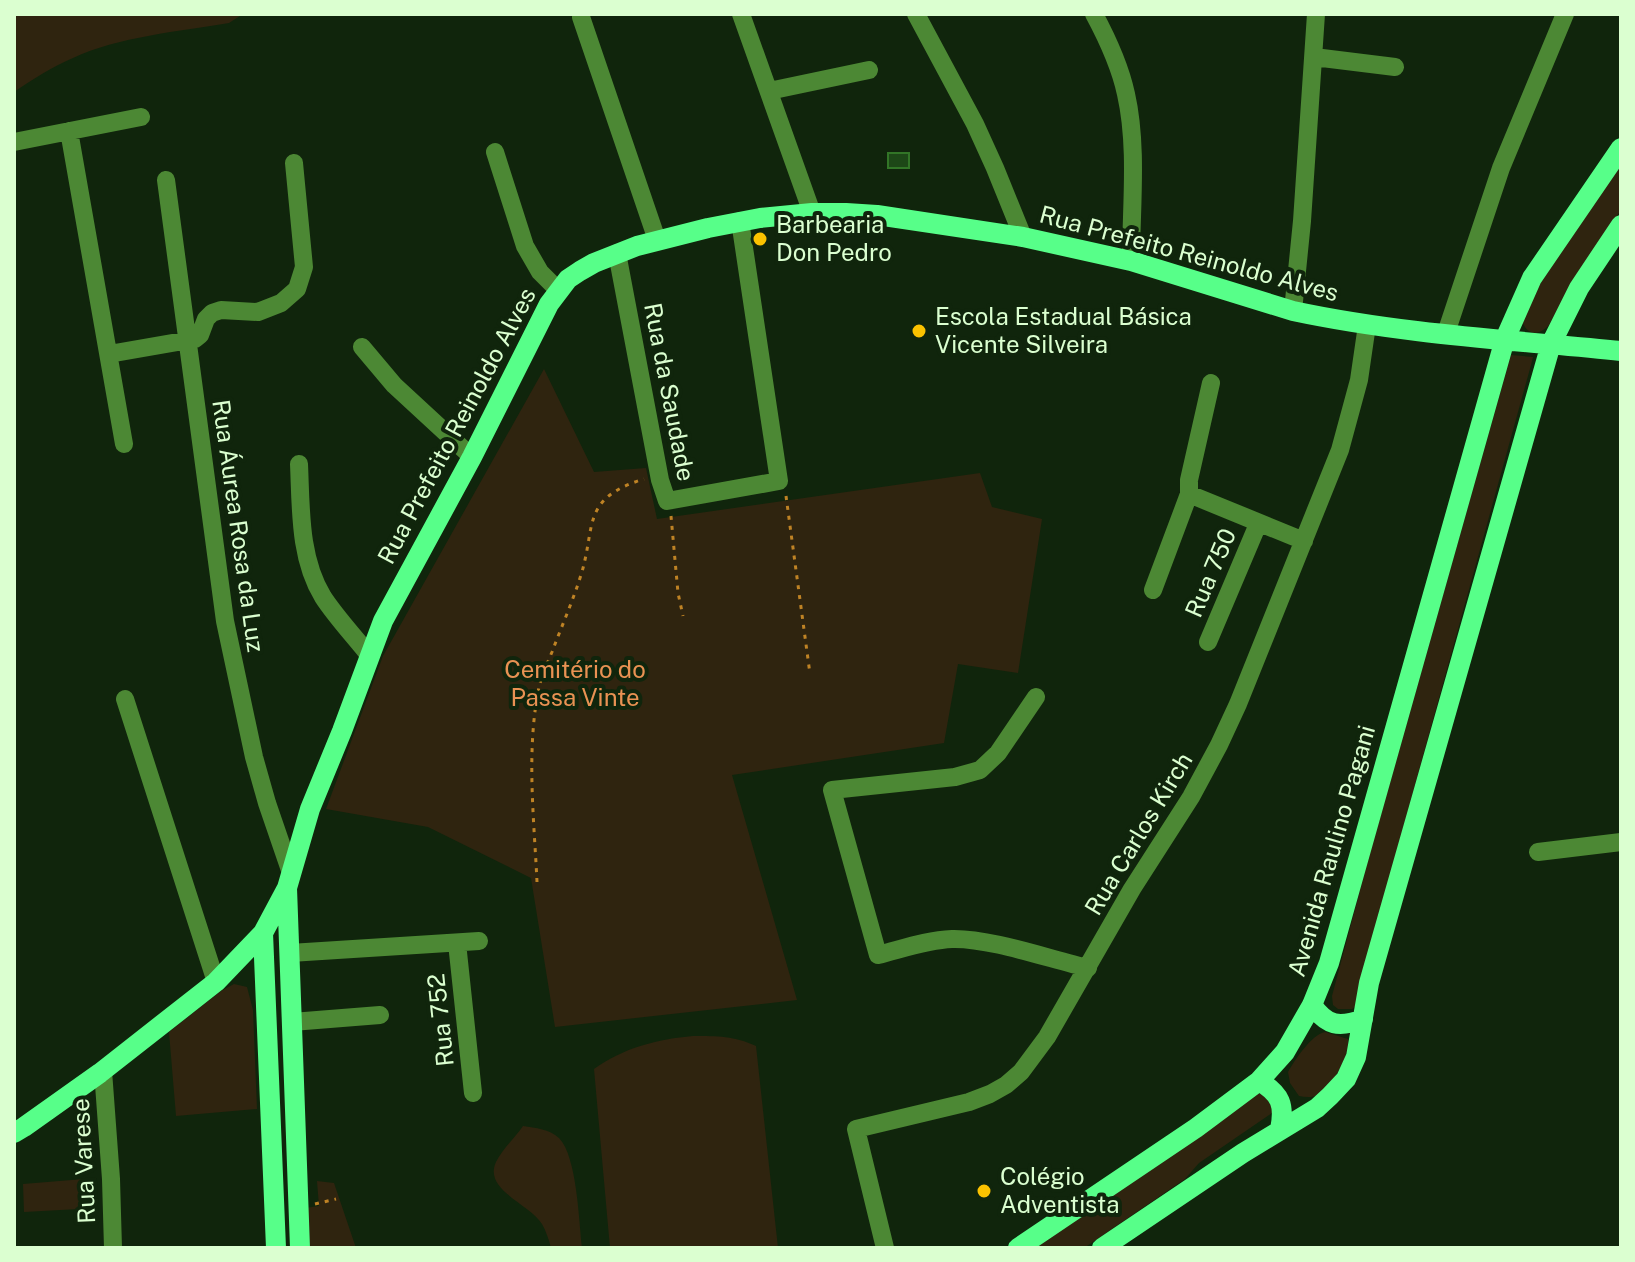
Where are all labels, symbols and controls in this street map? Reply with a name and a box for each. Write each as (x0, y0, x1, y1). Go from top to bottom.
street label: Rua Prefeito Reinoldo Alves (1037, 200, 1342, 306)
place label: Barbearia Don Pedro (776, 210, 892, 266)
marker: Barbearia Don Pedro (751, 230, 769, 248)
street label: Rua Prefeito Reinoldo Alves (371, 283, 541, 568)
street label: Rua da Saudade (639, 300, 701, 483)
place label: Escola Estadual Básica Vicente Silveira (935, 302, 1192, 358)
marker: Escola Estadual Básica Vicente Silveira (910, 322, 928, 340)
street label: Rua Áurea Rosa da Luz (207, 398, 271, 654)
street label: Rua 750 (1179, 524, 1241, 621)
park label: Cemitério do Passa Vinte (504, 655, 646, 711)
street label: Avenida Raulino Pagani (1282, 722, 1380, 980)
street label: Rua Carlos Kirch (1079, 747, 1198, 920)
street label: Rua 752 (421, 972, 459, 1068)
street label: Rua Varese (66, 1098, 100, 1224)
place label: Colégio Adventista (1000, 1162, 1120, 1218)
marker: Colégio Adventista (975, 1182, 993, 1200)

